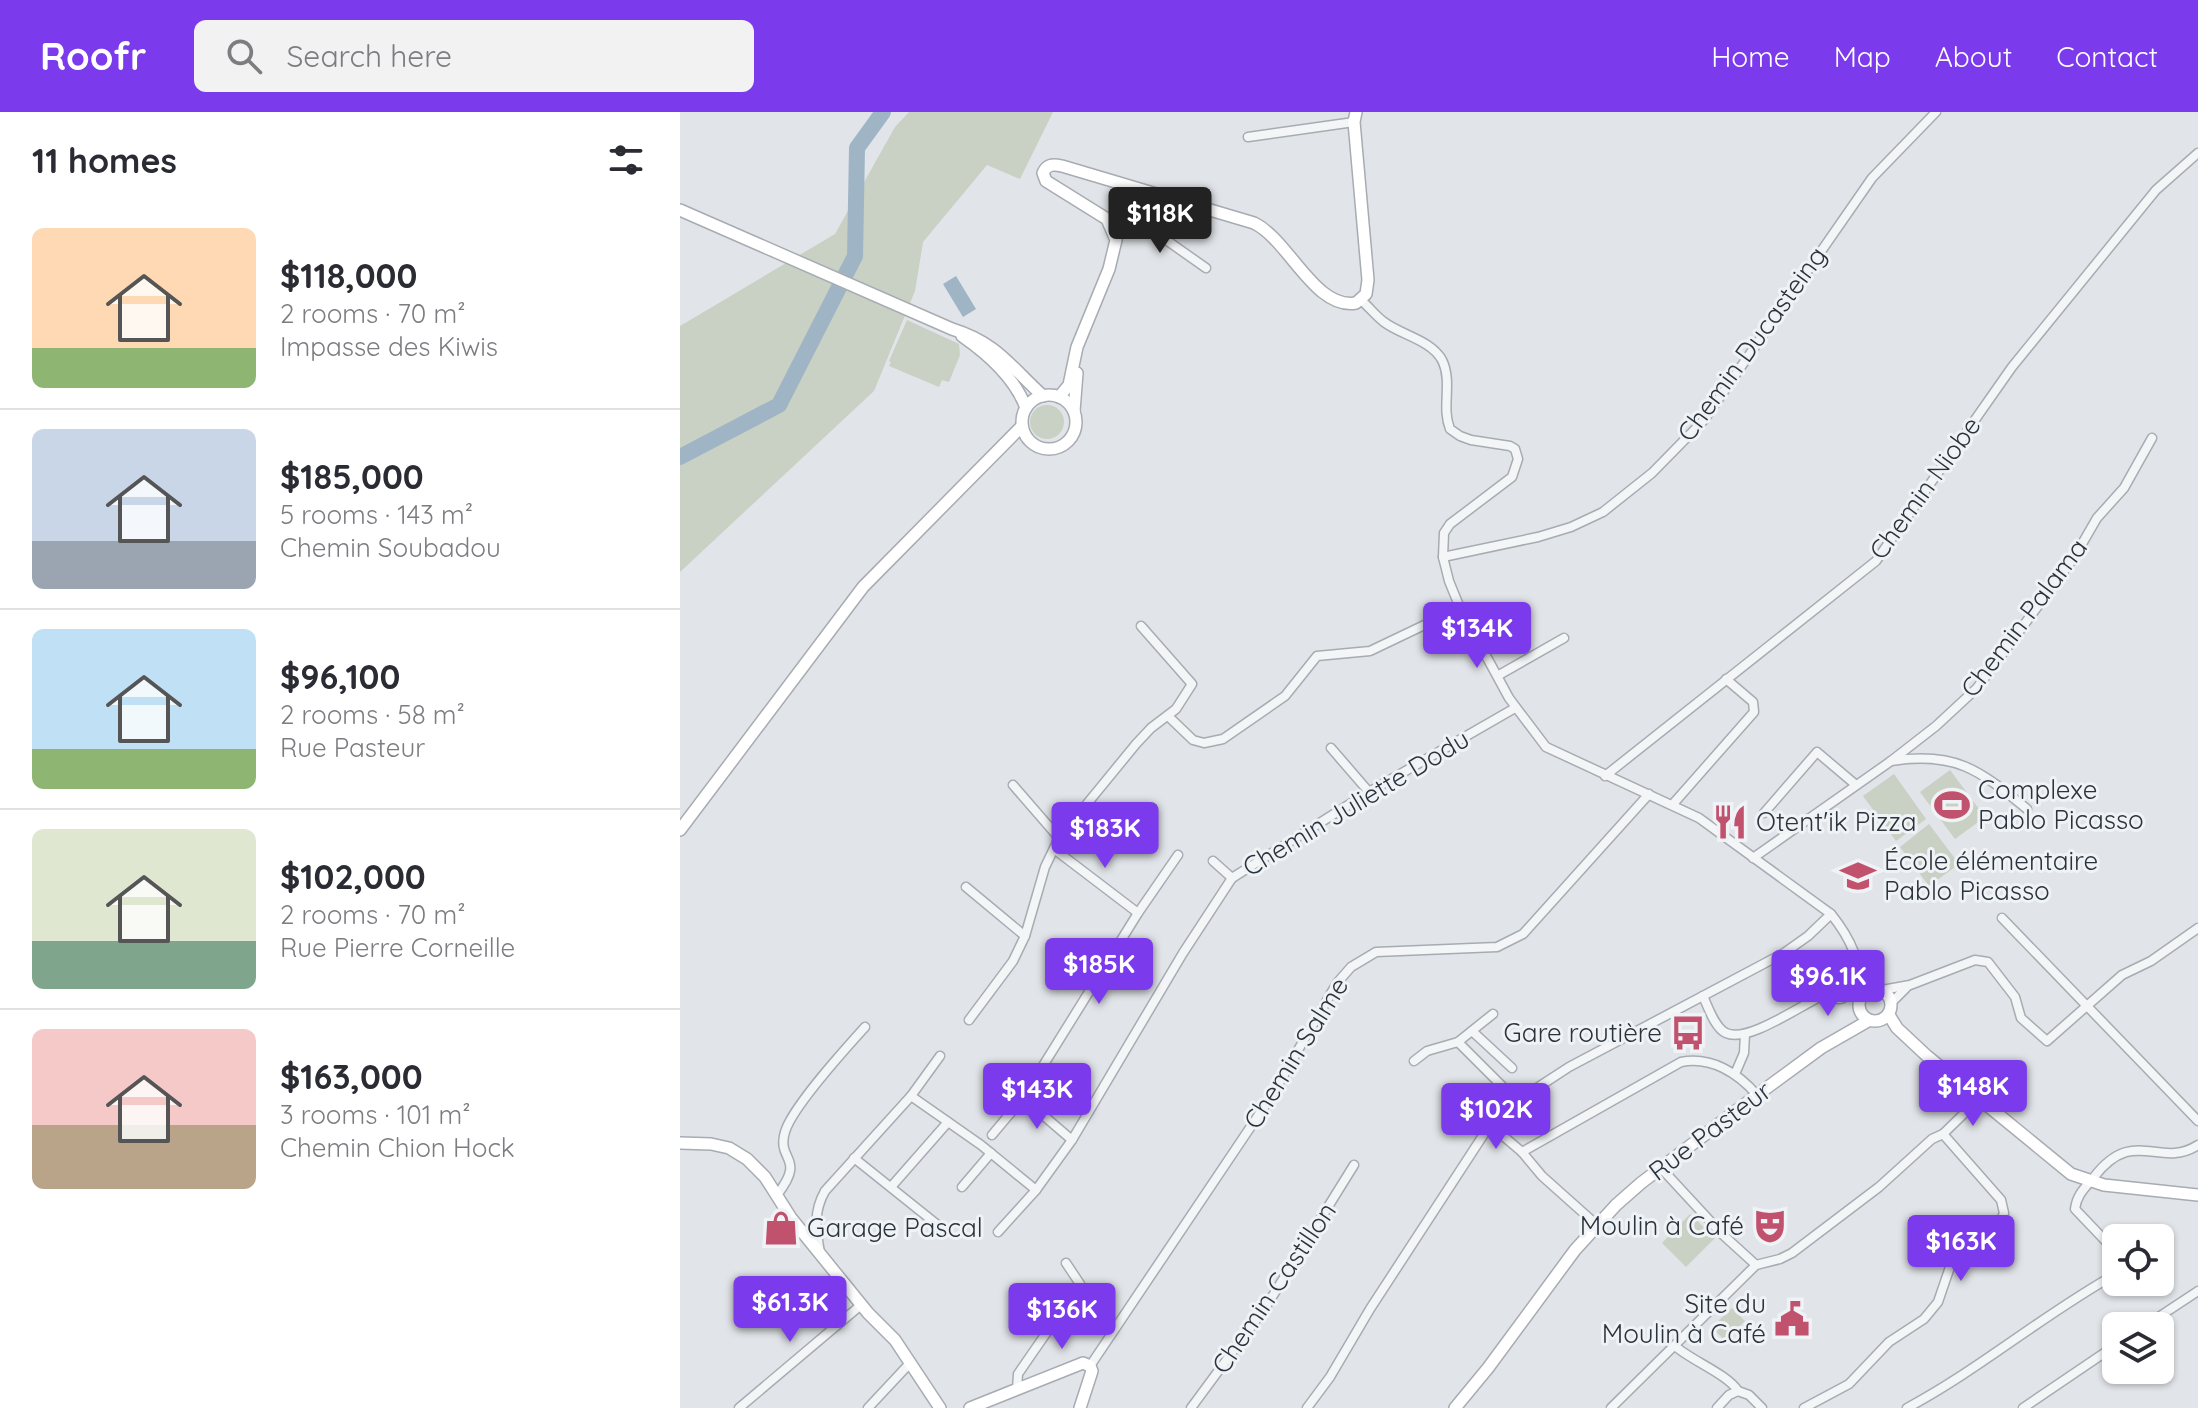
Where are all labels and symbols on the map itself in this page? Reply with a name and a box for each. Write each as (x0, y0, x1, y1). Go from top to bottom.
pin: $118K (1104, 187, 1216, 255)
street label: Chemin Ducasteing (1670, 240, 1833, 448)
street label: Chemin Niobe (1862, 410, 1987, 566)
street label: Chemin Palama (1953, 532, 2094, 704)
pin: $134K (1421, 602, 1533, 670)
street label: Chemin Juliette Dodu (1236, 722, 1475, 883)
place label: Complexe Pablo Picasso (1978, 773, 2144, 836)
sports icon: Complexe Pablo Picasso (1933, 786, 1971, 824)
pin: $183K (1049, 802, 1161, 870)
restaurant icon: Otent'ik Pizza (1711, 803, 1749, 841)
place label: Otent'ik Pizza (1756, 805, 1916, 838)
place label: École élémentaire Pablo Picasso (1884, 844, 2098, 907)
school or university icon: École élémentaire Pablo Picasso (1839, 857, 1877, 895)
pin: $185K (1043, 938, 1155, 1006)
pin: $96.1K (1763, 950, 1893, 1018)
street label: Chemin Salme (1236, 971, 1355, 1135)
bus stop icon: Gare routière (1669, 1014, 1707, 1052)
place label: Gare routière (1503, 1016, 1662, 1049)
pin: $148K (1917, 1060, 2029, 1128)
pin: $143K (981, 1063, 1093, 1131)
street label: Rue Pasteur (1642, 1074, 1778, 1187)
pin: $102K (1440, 1083, 1552, 1151)
street label: Chemin Castillon (1204, 1196, 1343, 1380)
theatre icon: Moulin à Café (1751, 1207, 1789, 1245)
shop icon: Garage Pascal (762, 1209, 800, 1247)
place label: Moulin à Café (1580, 1209, 1744, 1242)
place label: Garage Pascal (807, 1211, 983, 1244)
pin: $163K (1905, 1215, 2017, 1283)
pin: $61.3K (725, 1276, 855, 1344)
pin: $136K (1006, 1283, 1118, 1351)
place label: Site du Moulin à Café (1602, 1287, 1766, 1350)
public building icon: Site du Moulin à Café (1773, 1300, 1811, 1338)

